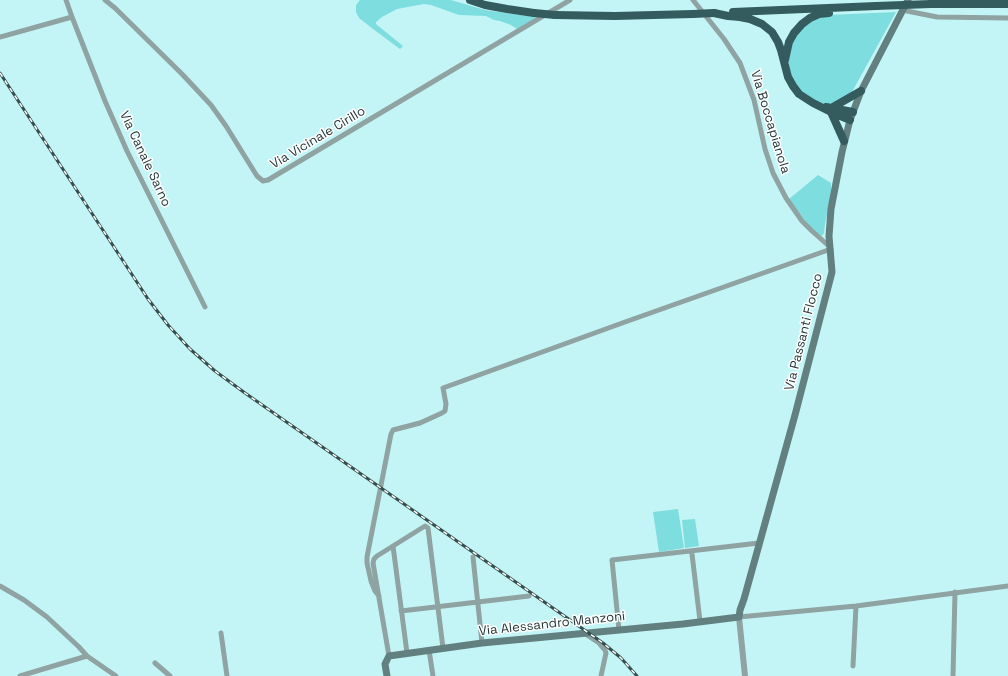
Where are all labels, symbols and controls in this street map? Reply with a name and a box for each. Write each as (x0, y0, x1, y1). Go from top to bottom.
street label: Via Boccapianola (747, 68, 793, 176)
street label: Via Vicinale Cirillo (268, 104, 368, 172)
street label: Via Canale Sarno (116, 109, 174, 209)
street label: Via Passanti Flocco (782, 272, 826, 392)
street label: Via Alessandro Manzoni (478, 609, 626, 639)

